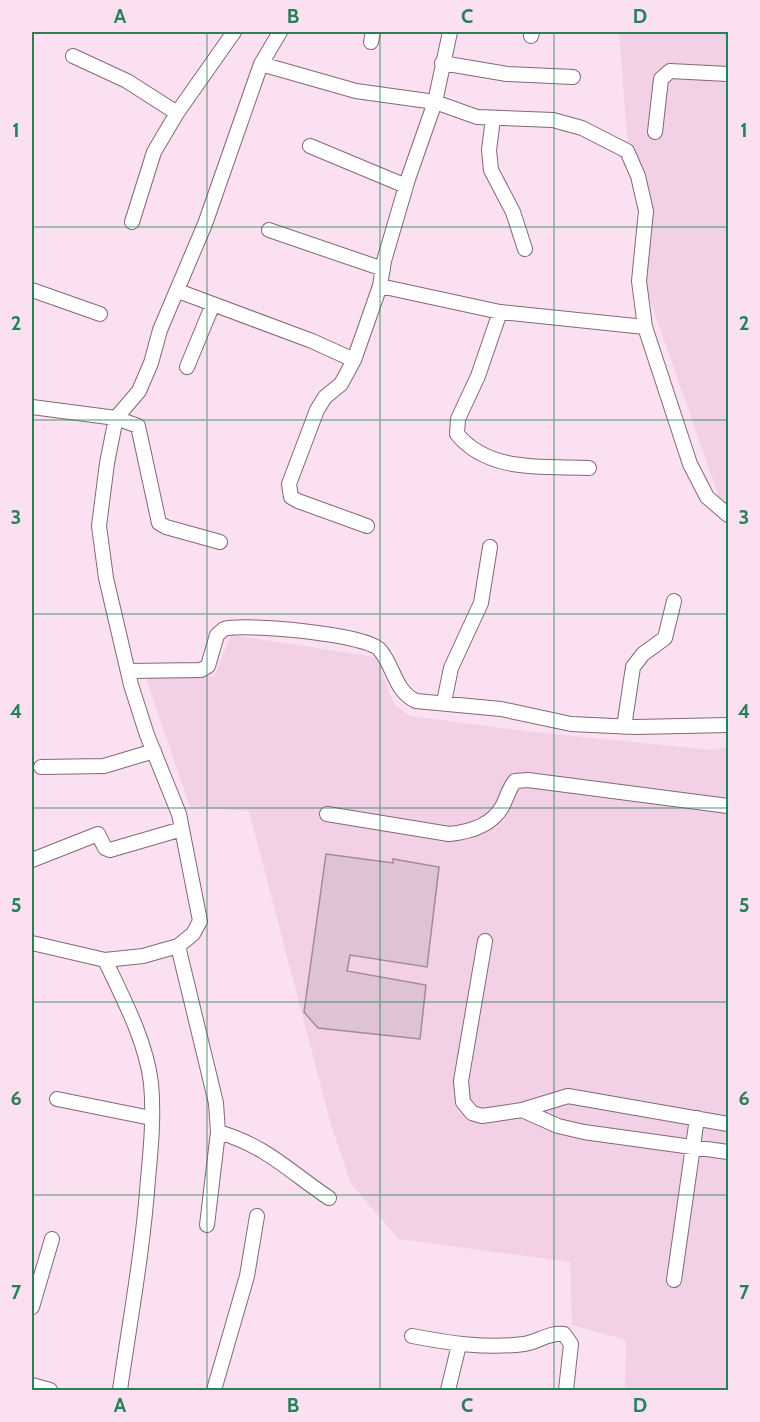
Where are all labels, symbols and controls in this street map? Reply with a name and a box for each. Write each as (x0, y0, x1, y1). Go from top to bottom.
text: A (114, 4, 127, 28)
text: B (287, 4, 299, 28)
text: C (461, 4, 473, 28)
text: D (633, 4, 647, 28)
text: 1 (12, 118, 20, 142)
text: 1 (740, 118, 748, 142)
text: 2 (11, 311, 21, 335)
text: 2 (739, 311, 749, 335)
text: 3 (11, 505, 21, 529)
text: 3 (739, 505, 749, 529)
text: 4 (10, 699, 22, 723)
text: 4 (738, 699, 750, 723)
text: 5 (11, 893, 21, 917)
text: 5 (739, 893, 749, 917)
text: 6 (10, 1086, 22, 1110)
text: 6 (738, 1086, 750, 1110)
text: 7 (11, 1280, 22, 1304)
text: 7 (739, 1280, 750, 1304)
text: A (114, 1393, 127, 1417)
text: B (287, 1393, 299, 1417)
text: C (461, 1393, 473, 1417)
text: D (633, 1393, 647, 1417)

